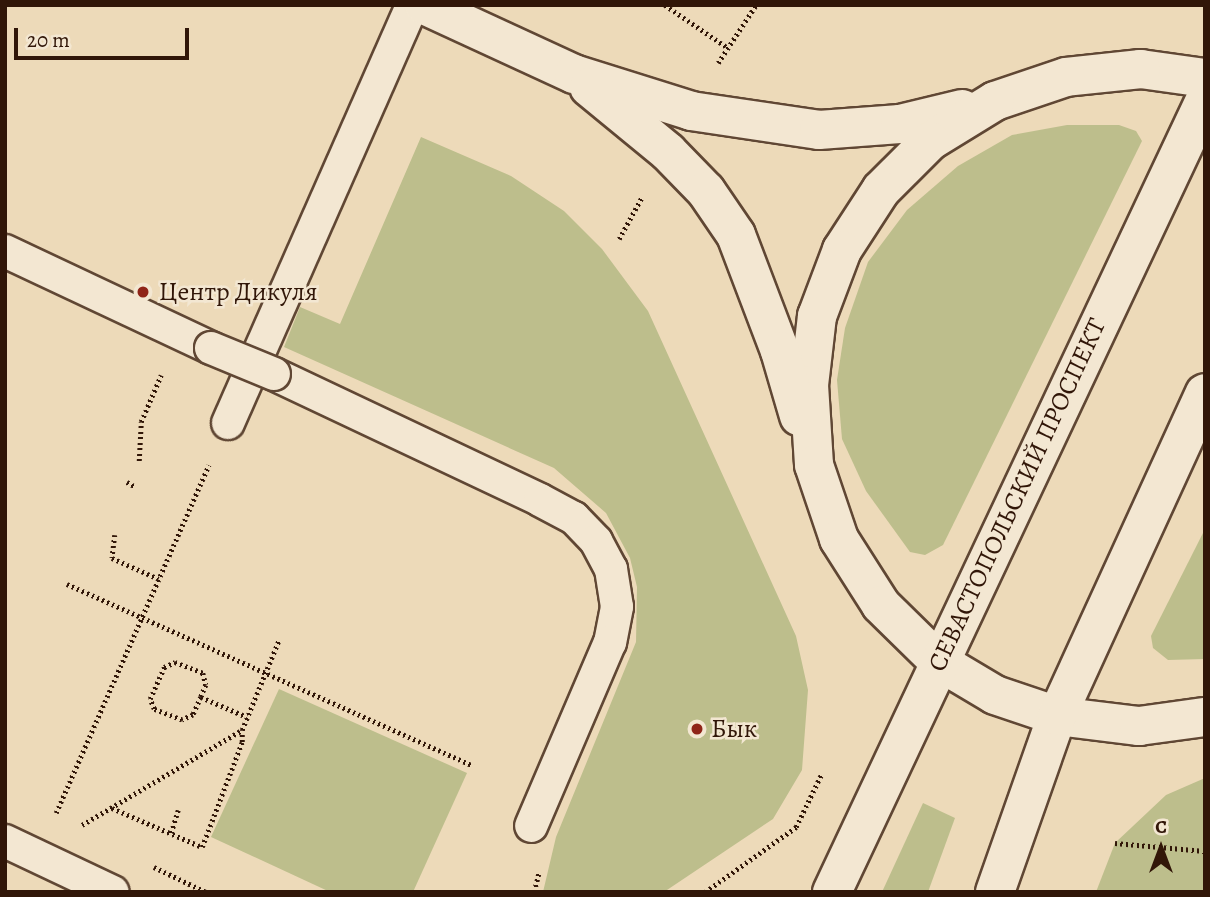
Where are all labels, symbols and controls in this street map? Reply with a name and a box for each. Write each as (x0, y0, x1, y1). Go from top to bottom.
scale bar (18, 14, 192, 58)
text: 20 m (27, 26, 70, 54)
place label: Центр Дикуля (159, 276, 317, 308)
marker: Центр Дикуля (133, 282, 153, 302)
street label: СЕВАСТОПОЛЬСКИЙ ПРОСПЕКТ (921, 314, 1113, 676)
place label: Бык (711, 713, 757, 745)
marker: Бык (689, 721, 705, 737)
north arrow (1126, 813, 1196, 883)
text: С (1155, 814, 1167, 840)

